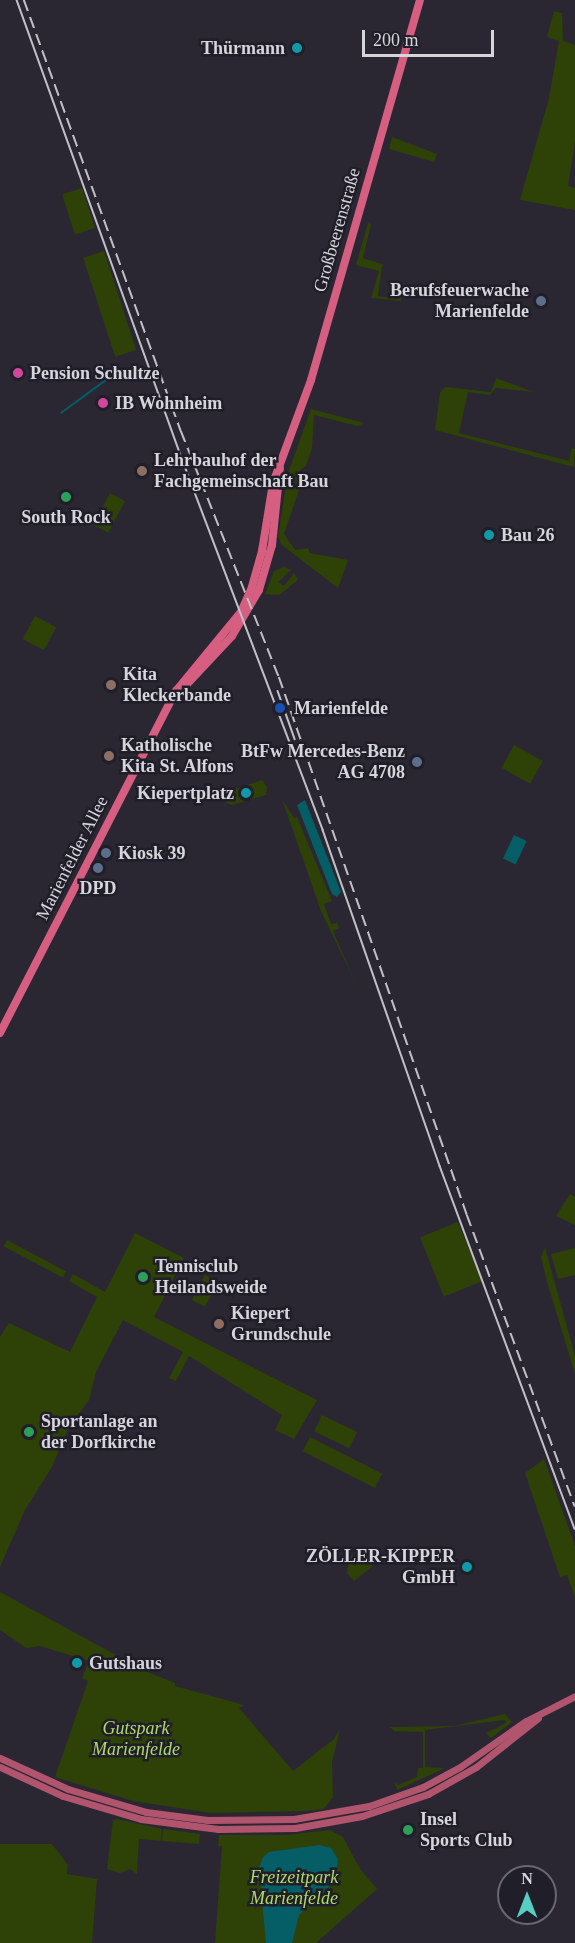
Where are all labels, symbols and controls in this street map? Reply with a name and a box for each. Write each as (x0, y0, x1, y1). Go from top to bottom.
scale bar (365, 18, 497, 56)
text: 200 m (373, 30, 419, 50)
place label: Thürmann (201, 37, 285, 59)
marker: Thürmann (290, 41, 304, 55)
street label: Großbeerenstraße (309, 166, 365, 294)
place label: Berufsfeuerwache Marienfelde (390, 280, 529, 322)
marker: Berufsfeuerwache Marienfelde (534, 294, 548, 308)
place label: Pension Schultze (30, 362, 160, 384)
marker: Pension Schultze (11, 366, 25, 380)
place label: IB Wohnheim (115, 392, 223, 414)
marker: IB Wohnheim (96, 396, 110, 410)
place label: Lehrbauhof der Fachgemeinschaft Bau (154, 450, 328, 492)
marker: Lehrbauhof der Fachgemeinschaft Bau (135, 464, 149, 478)
marker: South Rock (59, 490, 73, 504)
place label: South Rock (21, 506, 111, 528)
place label: Bau 26 (501, 524, 555, 546)
marker: Bau 26 (482, 528, 496, 542)
place label: Kita Kleckerbande (123, 664, 231, 706)
marker: Kita Kleckerbande (104, 678, 118, 692)
place label: Marienfelde (294, 697, 388, 719)
marker: Marienfelde (271, 699, 289, 717)
place label: Katholische Kita St. Alfons (121, 735, 235, 777)
place label: BtFw Mercedes-Benz AG 4708 (241, 741, 405, 783)
marker: Katholische Kita St. Alfons (102, 749, 116, 763)
marker: BtFw Mercedes-Benz AG 4708 (410, 755, 424, 769)
place label: Kiepertplatz (137, 782, 234, 804)
marker: Kiepertplatz (239, 786, 253, 800)
street label: Marienfelder Allee (31, 792, 113, 924)
place label: Kiosk 39 (118, 842, 186, 864)
marker: Kiosk 39 (99, 846, 113, 860)
marker: DPD (91, 861, 105, 875)
place label: DPD (80, 877, 116, 899)
place label: Tennisclub Heilandsweide (155, 1256, 267, 1298)
marker: Tennisclub Heilandsweide (136, 1270, 150, 1284)
place label: Kiepert Grundschule (231, 1303, 331, 1346)
marker: Kiepert Grundschule (212, 1317, 226, 1331)
place label: Sportanlage an der Dorfkirche (41, 1411, 158, 1454)
marker: Sportanlage an der Dorfkirche (22, 1425, 36, 1439)
place label: ZÖLLER-KIPPER GmbH (306, 1546, 455, 1588)
marker: ZÖLLER-KIPPER GmbH (460, 1560, 474, 1574)
place label: Gutshaus (89, 1652, 162, 1674)
marker: Gutshaus (70, 1656, 84, 1670)
park label: Gutspark Marienfelde (92, 1718, 180, 1760)
place label: Insel Sports Club (420, 1809, 513, 1852)
marker: Insel Sports Club (401, 1823, 415, 1837)
north arrow (497, 1865, 557, 1925)
park label: Freizeitpark Marienfelde (250, 1867, 338, 1910)
text: N (521, 1870, 533, 1887)

